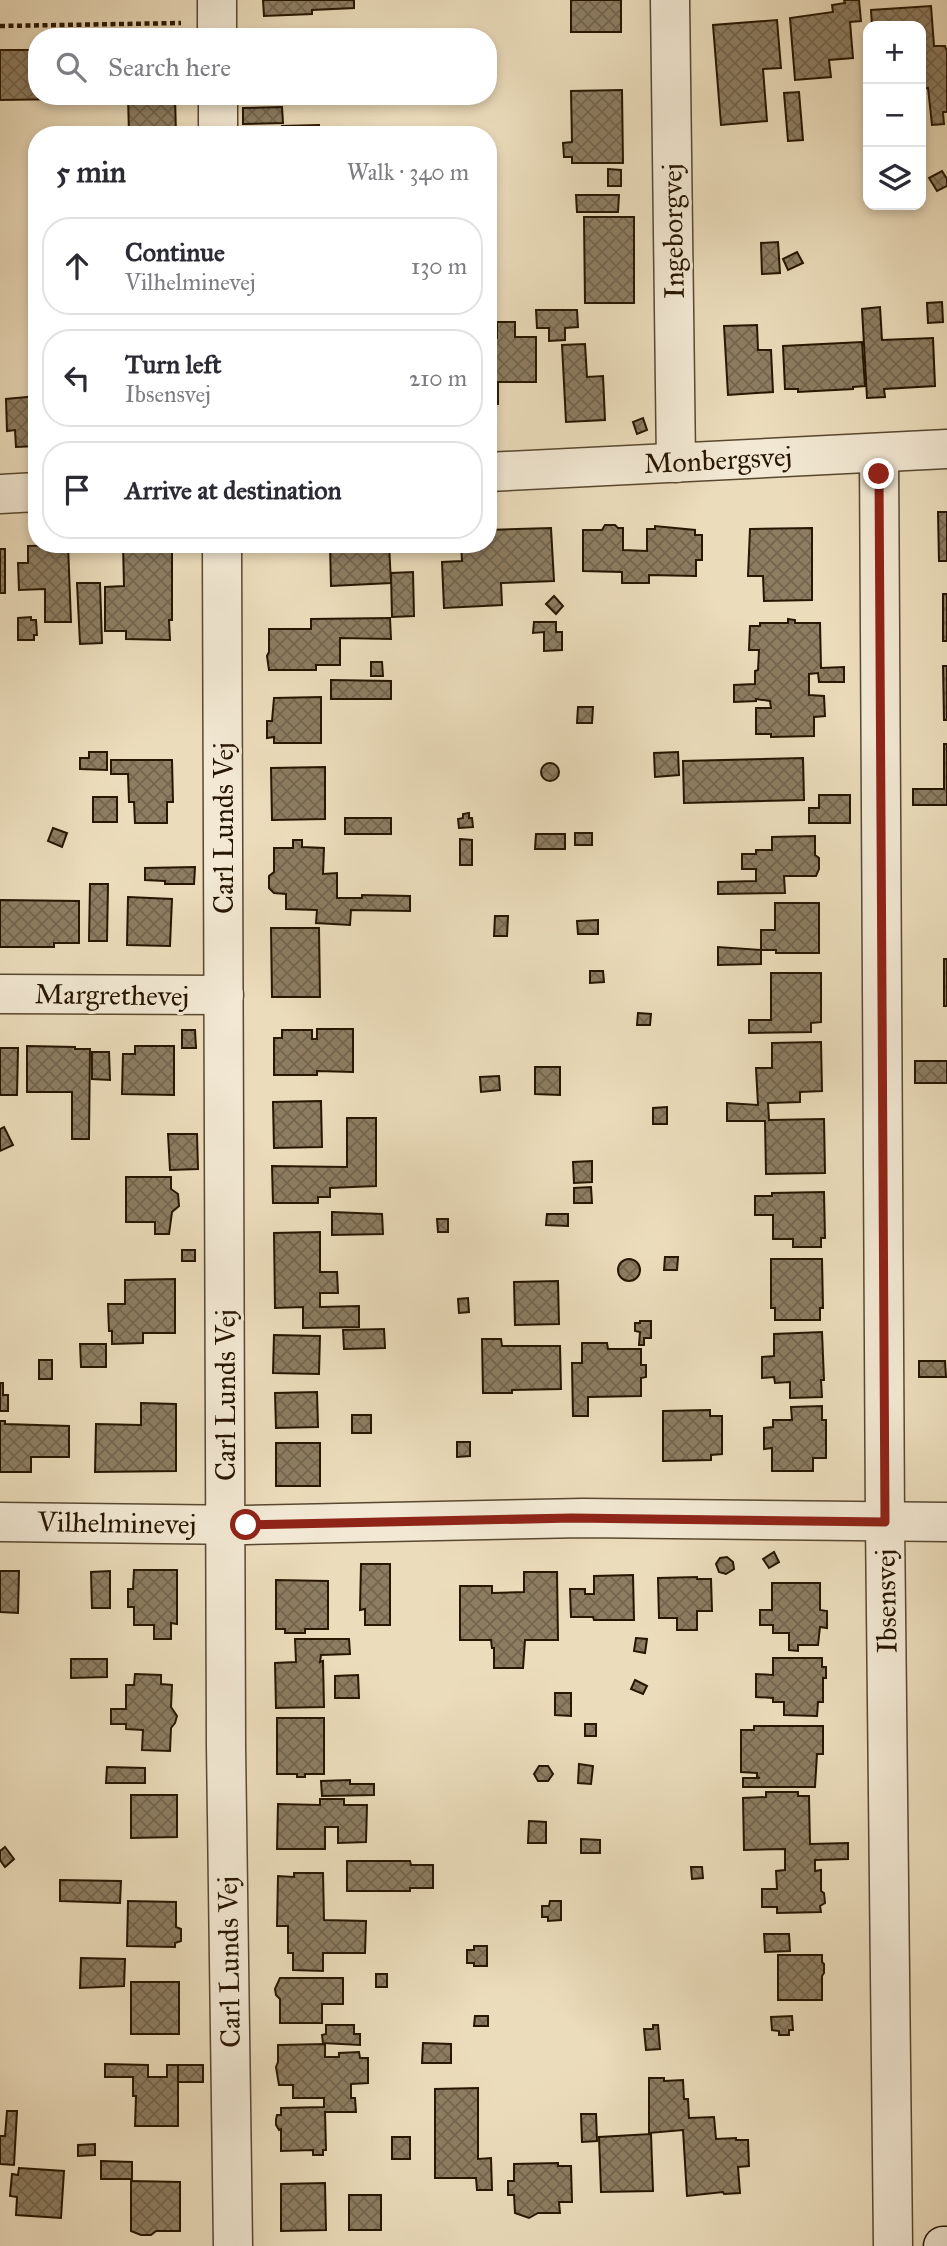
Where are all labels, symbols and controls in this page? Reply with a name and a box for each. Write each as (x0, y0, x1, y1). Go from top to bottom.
map controls (863, 21, 926, 210)
button: + (863, 21, 926, 84)
search box (28, 28, 497, 105)
icon: search (52, 48, 90, 86)
text: Search here (108, 51, 231, 83)
button: − (863, 84, 926, 147)
button: layers (863, 147, 926, 210)
text: 5 min (56, 154, 126, 190)
text: Walk · 340 m (347, 158, 469, 186)
street label: Ingeborgvej (654, 163, 692, 299)
text: Continue (125, 236, 225, 268)
icon: ahead (58, 247, 96, 285)
text: 130 m (411, 252, 467, 280)
text: Vilhelminevej (125, 268, 256, 296)
text: Turn left (125, 348, 221, 380)
icon: left (58, 359, 96, 397)
text: 210 m (409, 364, 467, 392)
text: Ibsensvej (125, 380, 211, 408)
street label: Monbergsvej (643, 439, 793, 481)
route end (863, 458, 894, 489)
icon: arrive (58, 471, 96, 509)
text: Arrive at destination (125, 474, 342, 506)
street label: Carl Lunds Vej (206, 742, 241, 914)
street label: Margrethevej (34, 976, 190, 1014)
street label: Carl Lunds Vej (208, 1309, 243, 1481)
street label: Vilhelminevej (36, 1504, 197, 1542)
route start (230, 1509, 261, 1540)
street label: Ibsensvej (868, 1548, 904, 1654)
street label: Carl Lunds Vej (210, 1876, 248, 2048)

